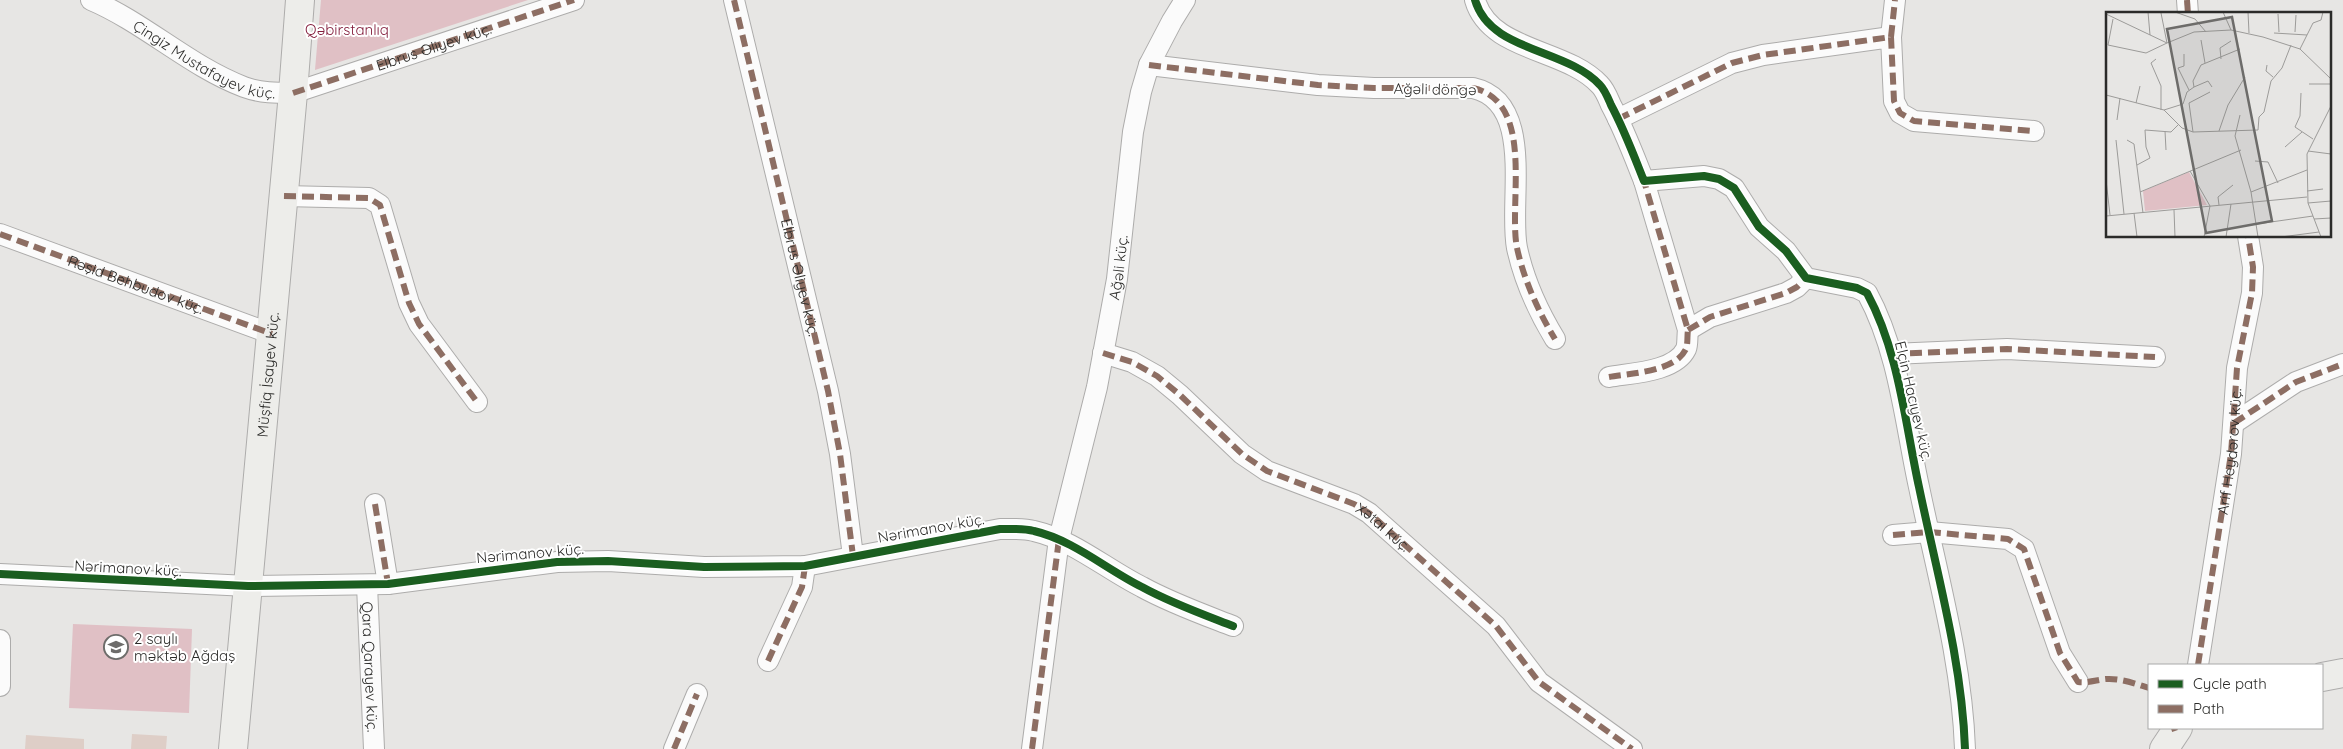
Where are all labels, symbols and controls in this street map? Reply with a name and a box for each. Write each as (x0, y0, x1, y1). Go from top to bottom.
inset map (2106, 12, 2330, 238)
street label: Çingiz Mustafayev küç. (130, 15, 276, 102)
street label: Elbrus Əliyev küç. (373, 19, 494, 74)
park label: Qəbirstanlıq (305, 20, 389, 39)
street label: Ağəli döngə (1393, 79, 1477, 99)
street label: Elbrus Əliyev küç. (777, 216, 824, 338)
street label: Ağəli küç. (1104, 234, 1131, 301)
street label: Rəşid Behbudov küç. (65, 250, 207, 318)
street label: Müşfiq İsayev küç. (252, 311, 282, 438)
street label: Elçin Hacıyev küç. (1891, 339, 1937, 463)
street label: Arif Heydərov küç. (2212, 388, 2245, 516)
street label: Xətai küç. (1353, 498, 1415, 555)
street label: Nərimanov küç. (876, 509, 986, 547)
street label: Nərimanov küç. (475, 539, 585, 567)
street label: Nərimanov küç. (74, 556, 182, 580)
street label: Qara Qarayev küç. (358, 601, 383, 733)
place label: 2 saylı məktəb Ağdaş (134, 629, 235, 665)
school or university icon: 2 saylı məktəb Ağdaş (103, 634, 129, 660)
legend (2148, 664, 2323, 729)
text: Cycle path (2193, 674, 2267, 693)
text: Path (2193, 699, 2225, 718)

